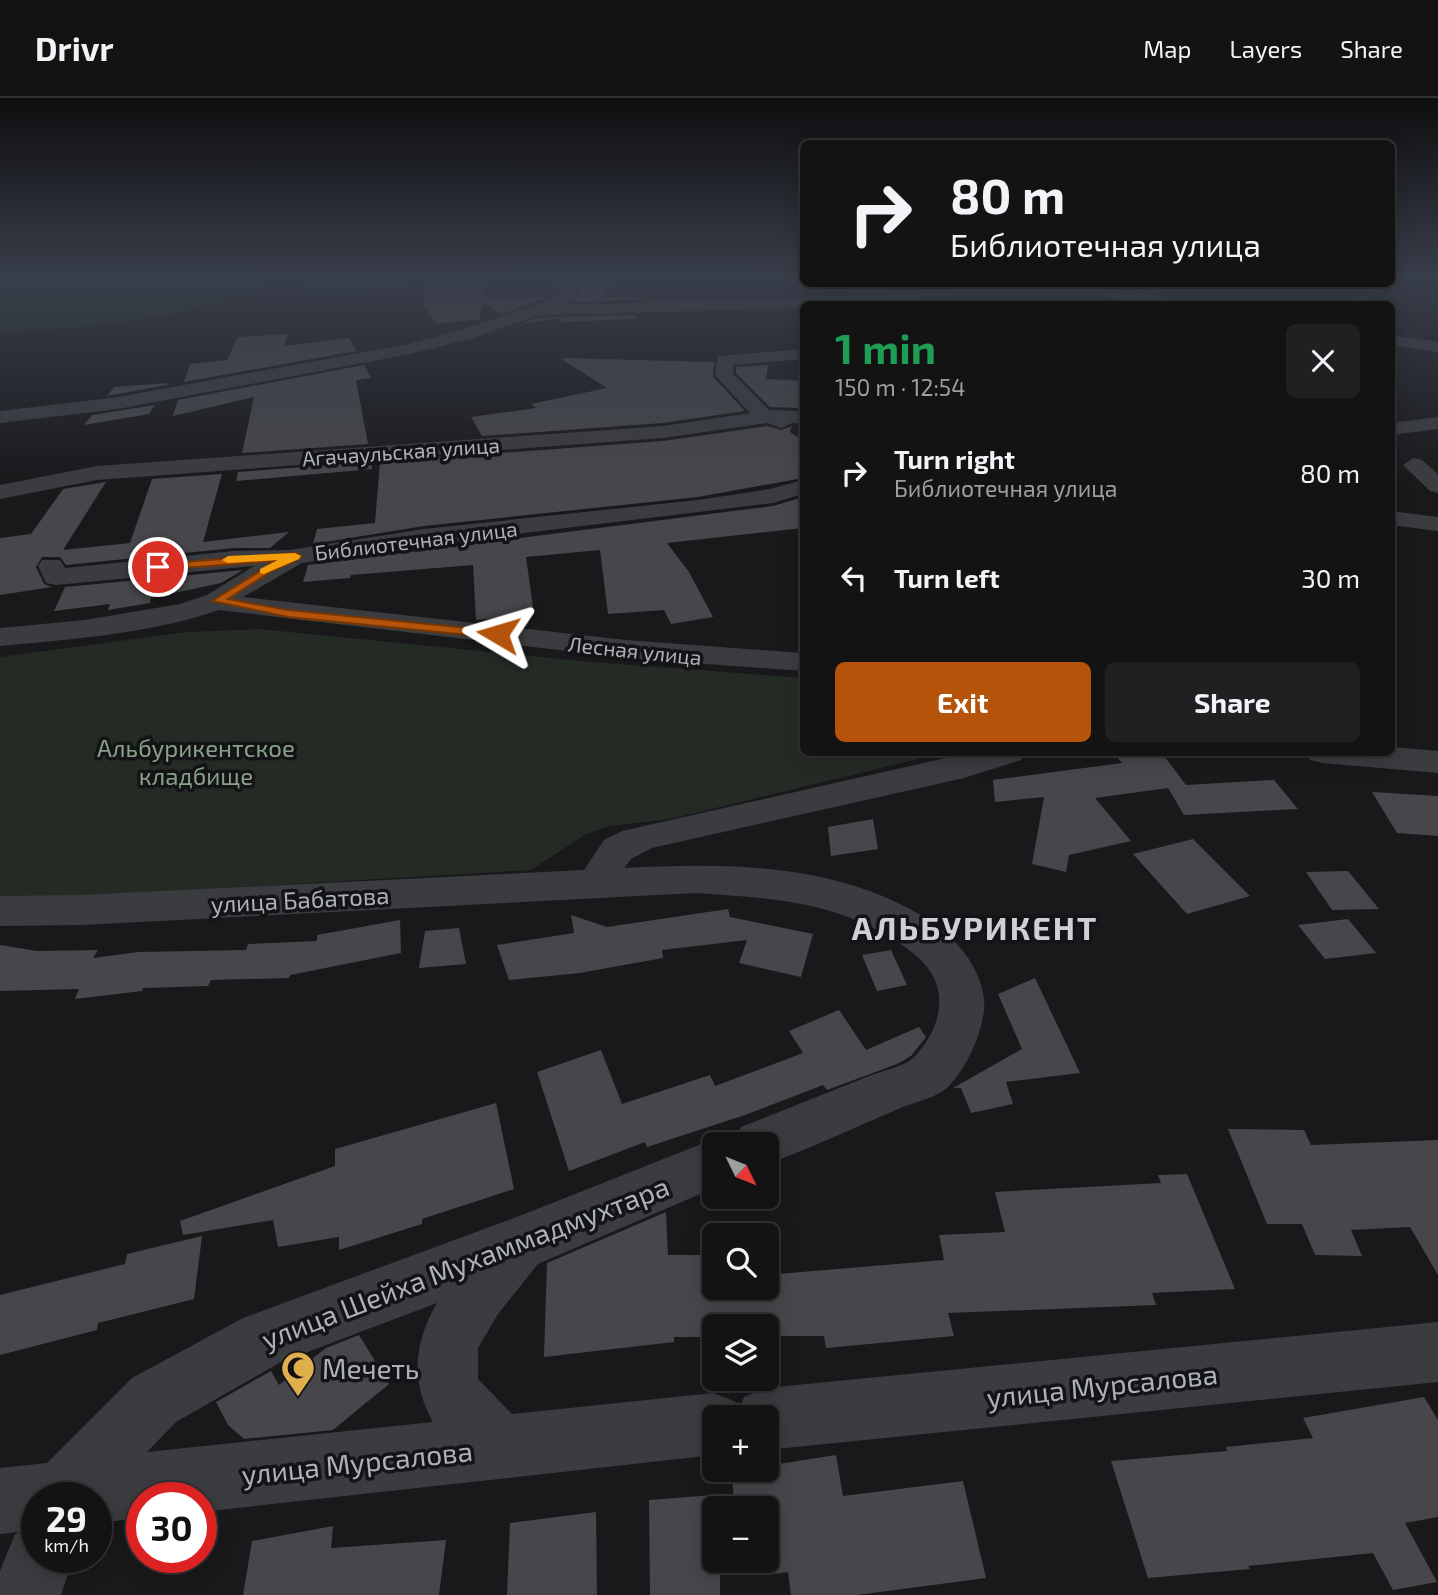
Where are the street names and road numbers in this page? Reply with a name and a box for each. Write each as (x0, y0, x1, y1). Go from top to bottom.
street label: Агачаульская улица (301, 432, 501, 471)
street label: Библиотечная улица (313, 515, 519, 566)
street label: Лесная улица (567, 631, 703, 670)
street label: улица Бабатова (210, 880, 390, 919)
street label: улица Шейха Мухаммадмухтара (256, 1168, 674, 1356)
street label: улица Мурсалова (985, 1356, 1219, 1414)
street label: улица Мурсалова (240, 1433, 474, 1491)

